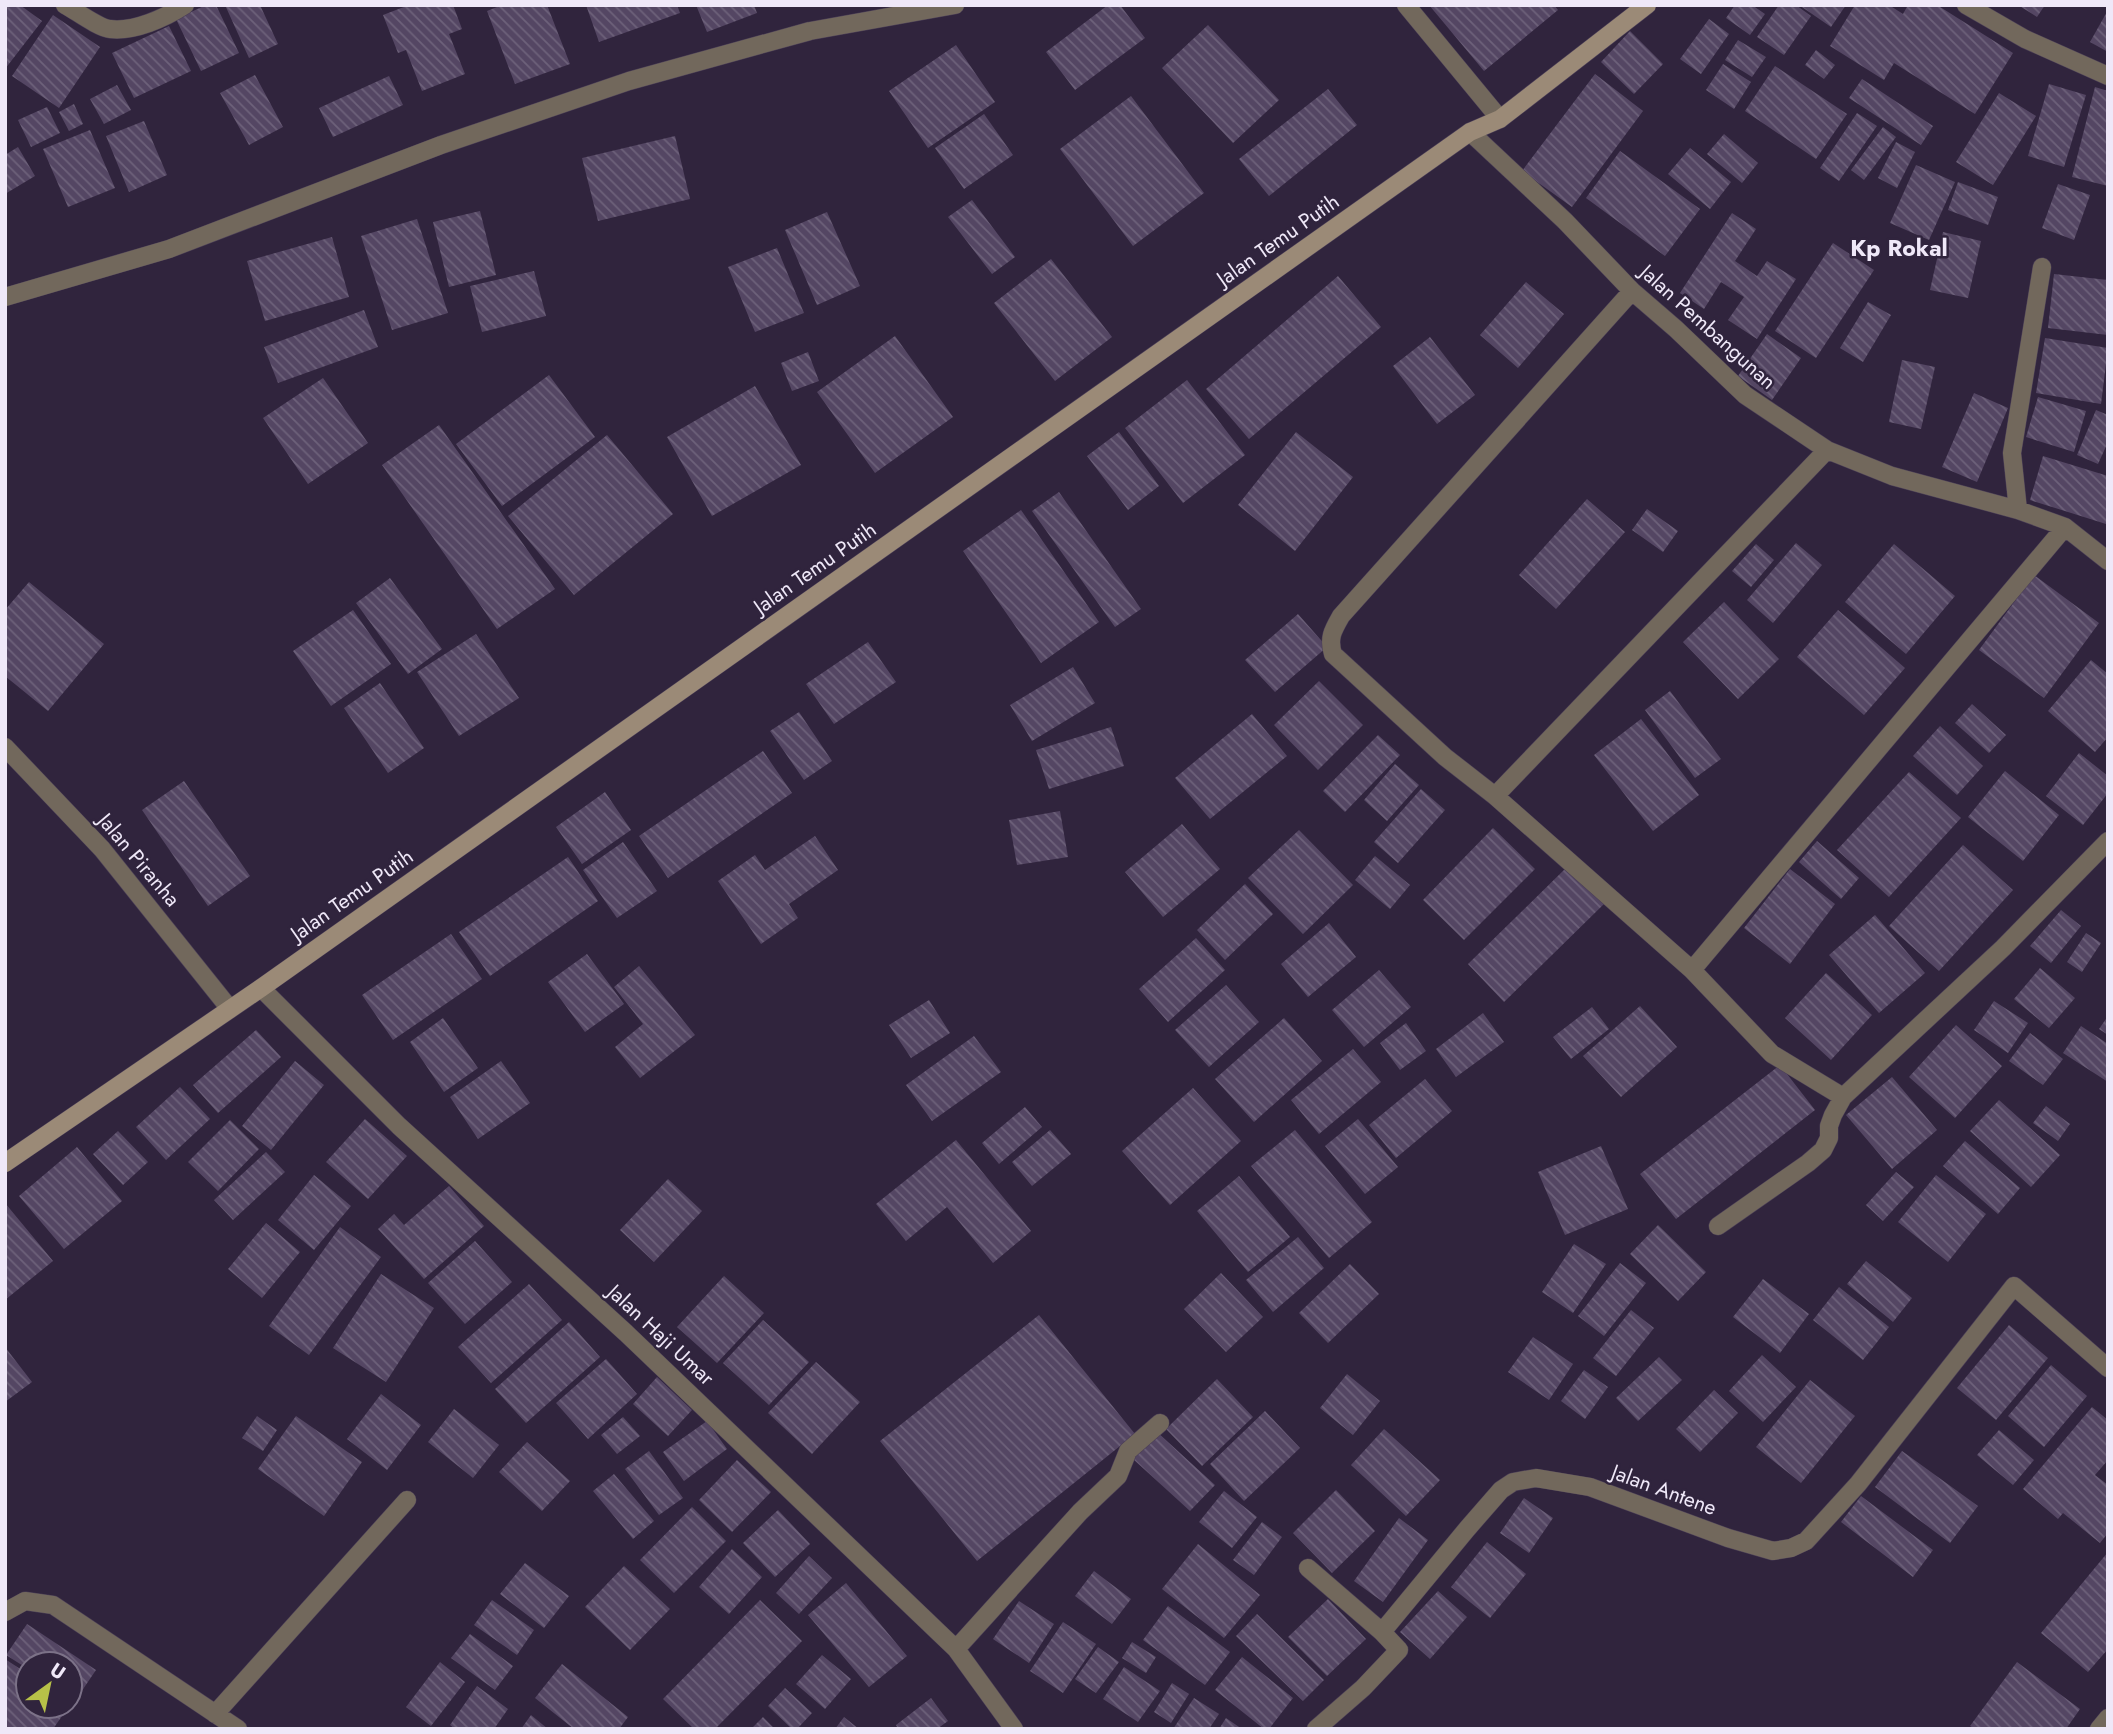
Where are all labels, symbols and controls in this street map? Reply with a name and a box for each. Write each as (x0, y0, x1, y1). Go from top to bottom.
street label: Jalan Temu Putih (1208, 187, 1345, 295)
district label: Kp Rokal (1850, 231, 1948, 265)
street label: Jalan Pembangunan (1631, 256, 1783, 396)
street label: Jalan Temu Putih (745, 515, 882, 623)
street label: Jalan Piranha (89, 804, 187, 913)
street label: Jalan Temu Putih (282, 842, 419, 950)
street label: Jalan Haji Umar (599, 1275, 722, 1393)
street label: Jalan Antene (1604, 1456, 1721, 1523)
north arrow (14, 1650, 84, 1720)
text: U (45, 1656, 71, 1686)

